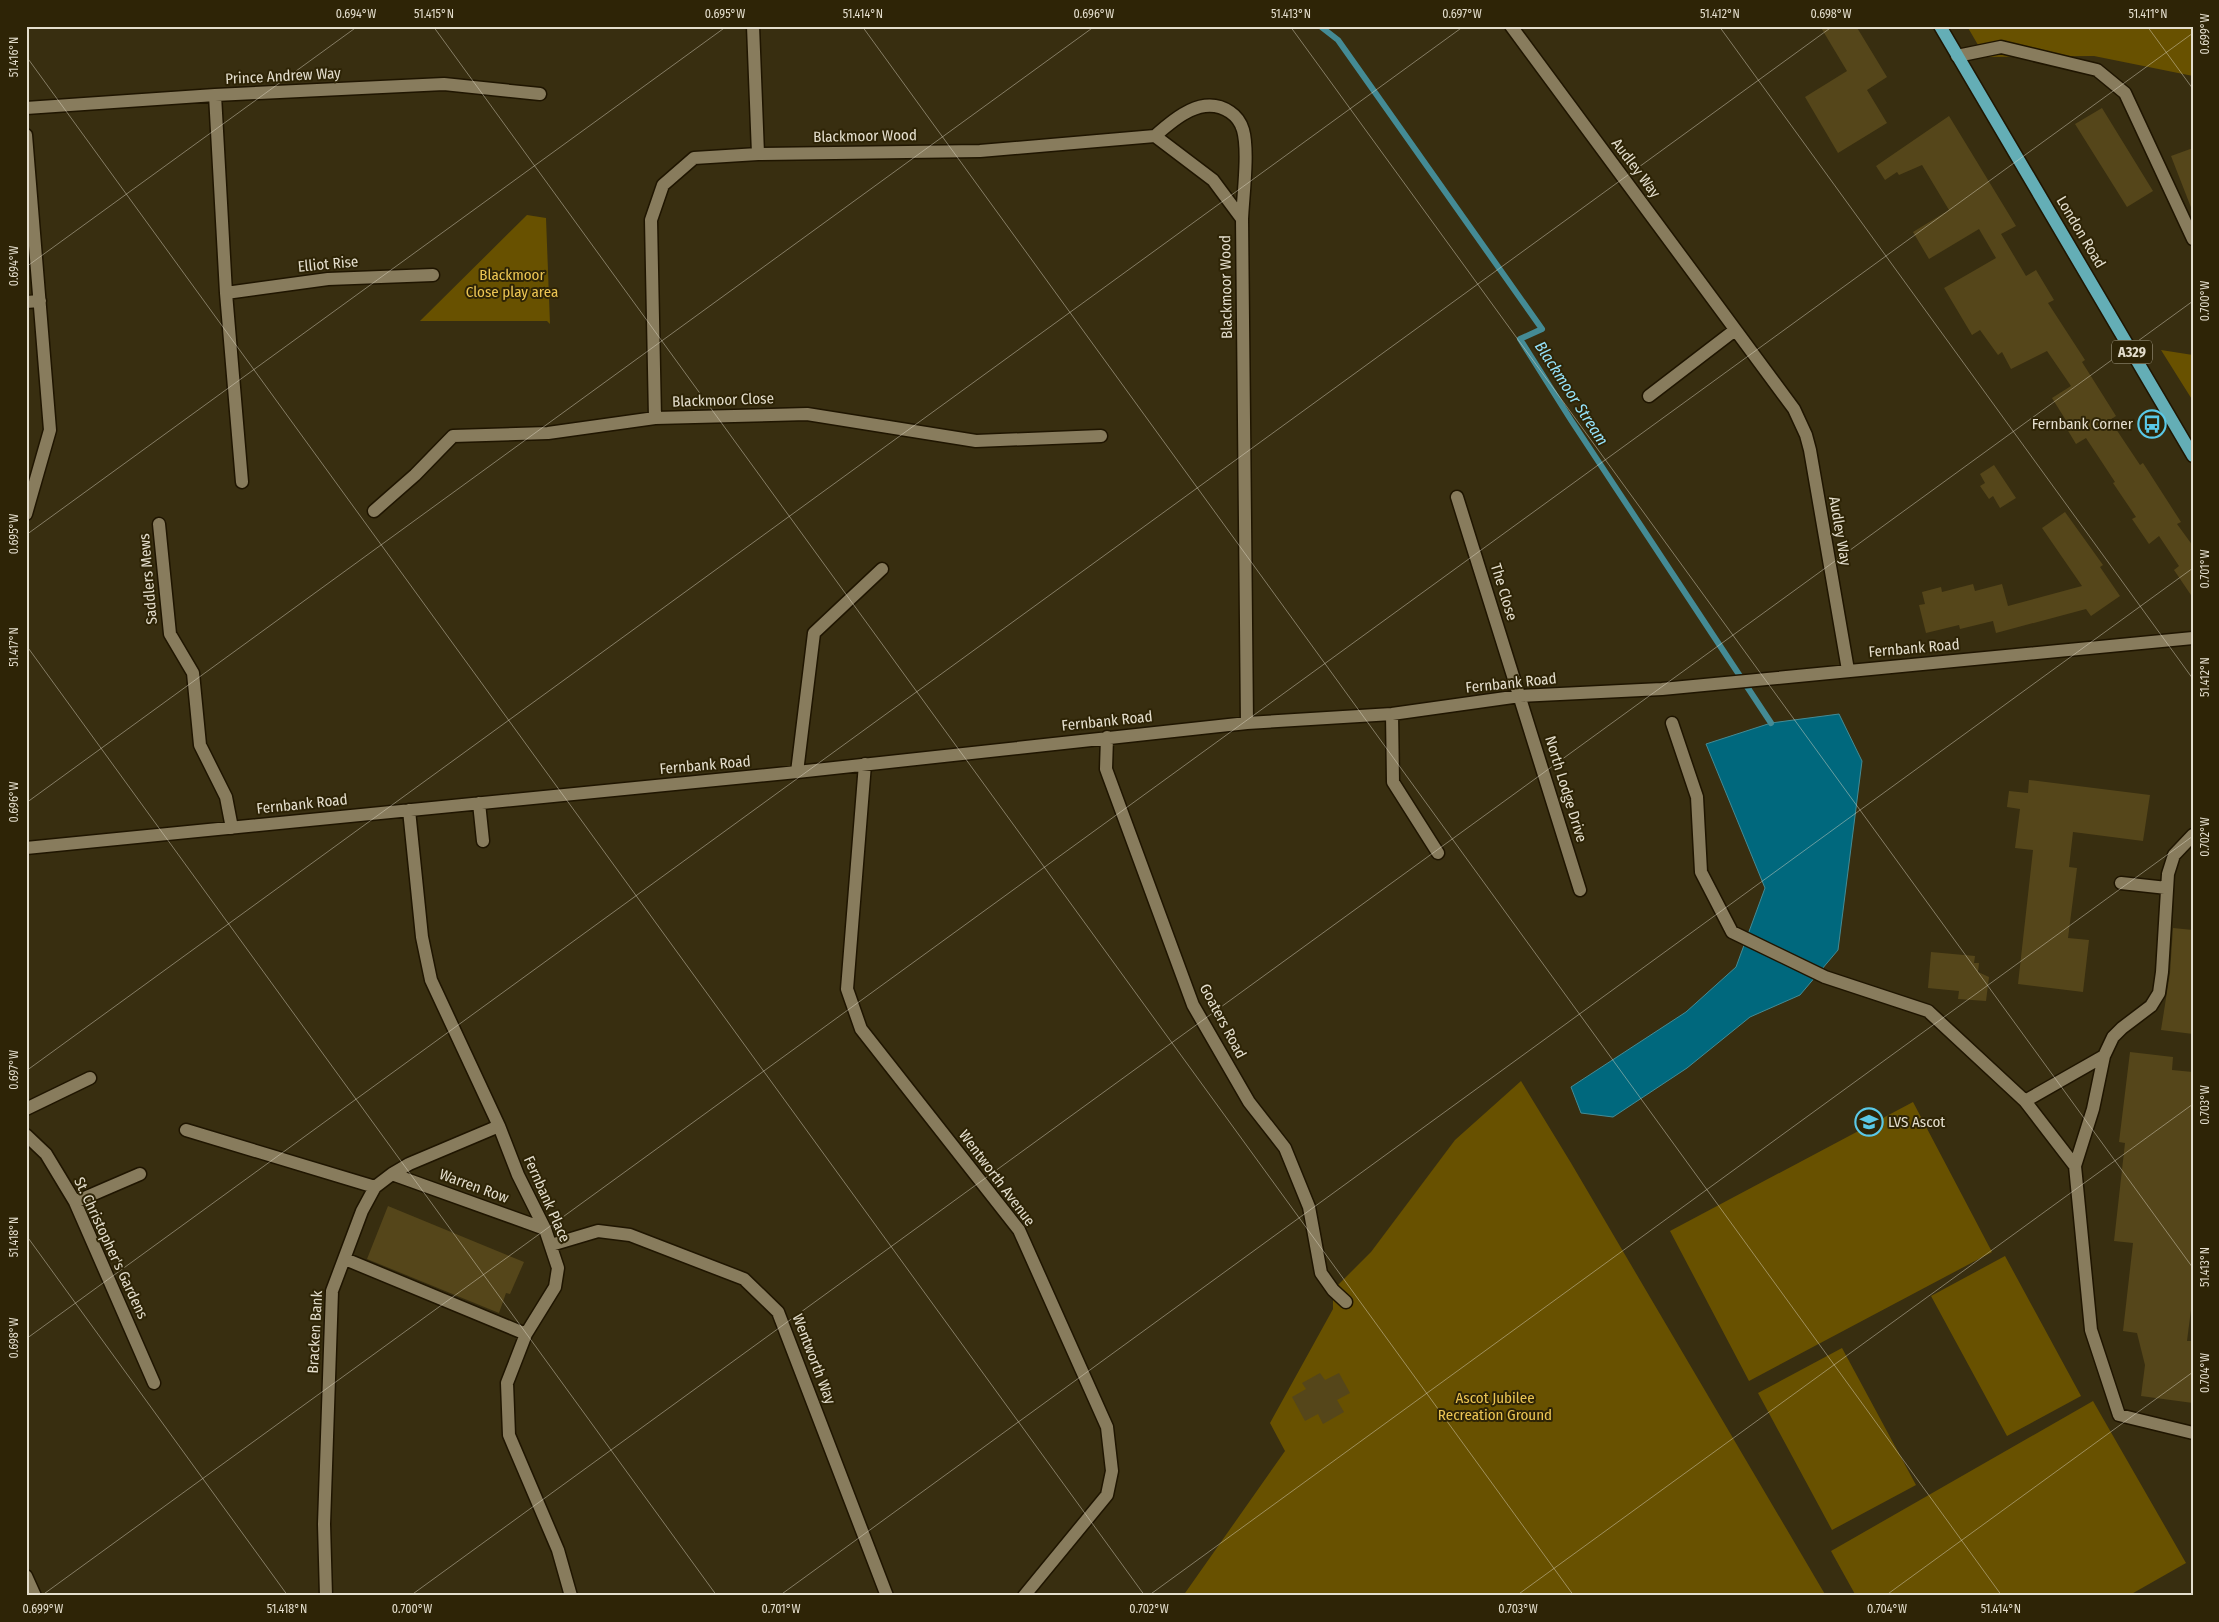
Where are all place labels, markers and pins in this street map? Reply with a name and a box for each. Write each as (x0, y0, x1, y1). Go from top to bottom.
bus stop icon: Fernbank Corner (2137, 409, 2167, 439)
place label: Fernbank Corner (2032, 415, 2134, 433)
school or university icon: LVS Ascot (1854, 1107, 1884, 1137)
place label: LVS Ascot (1888, 1113, 1945, 1131)

